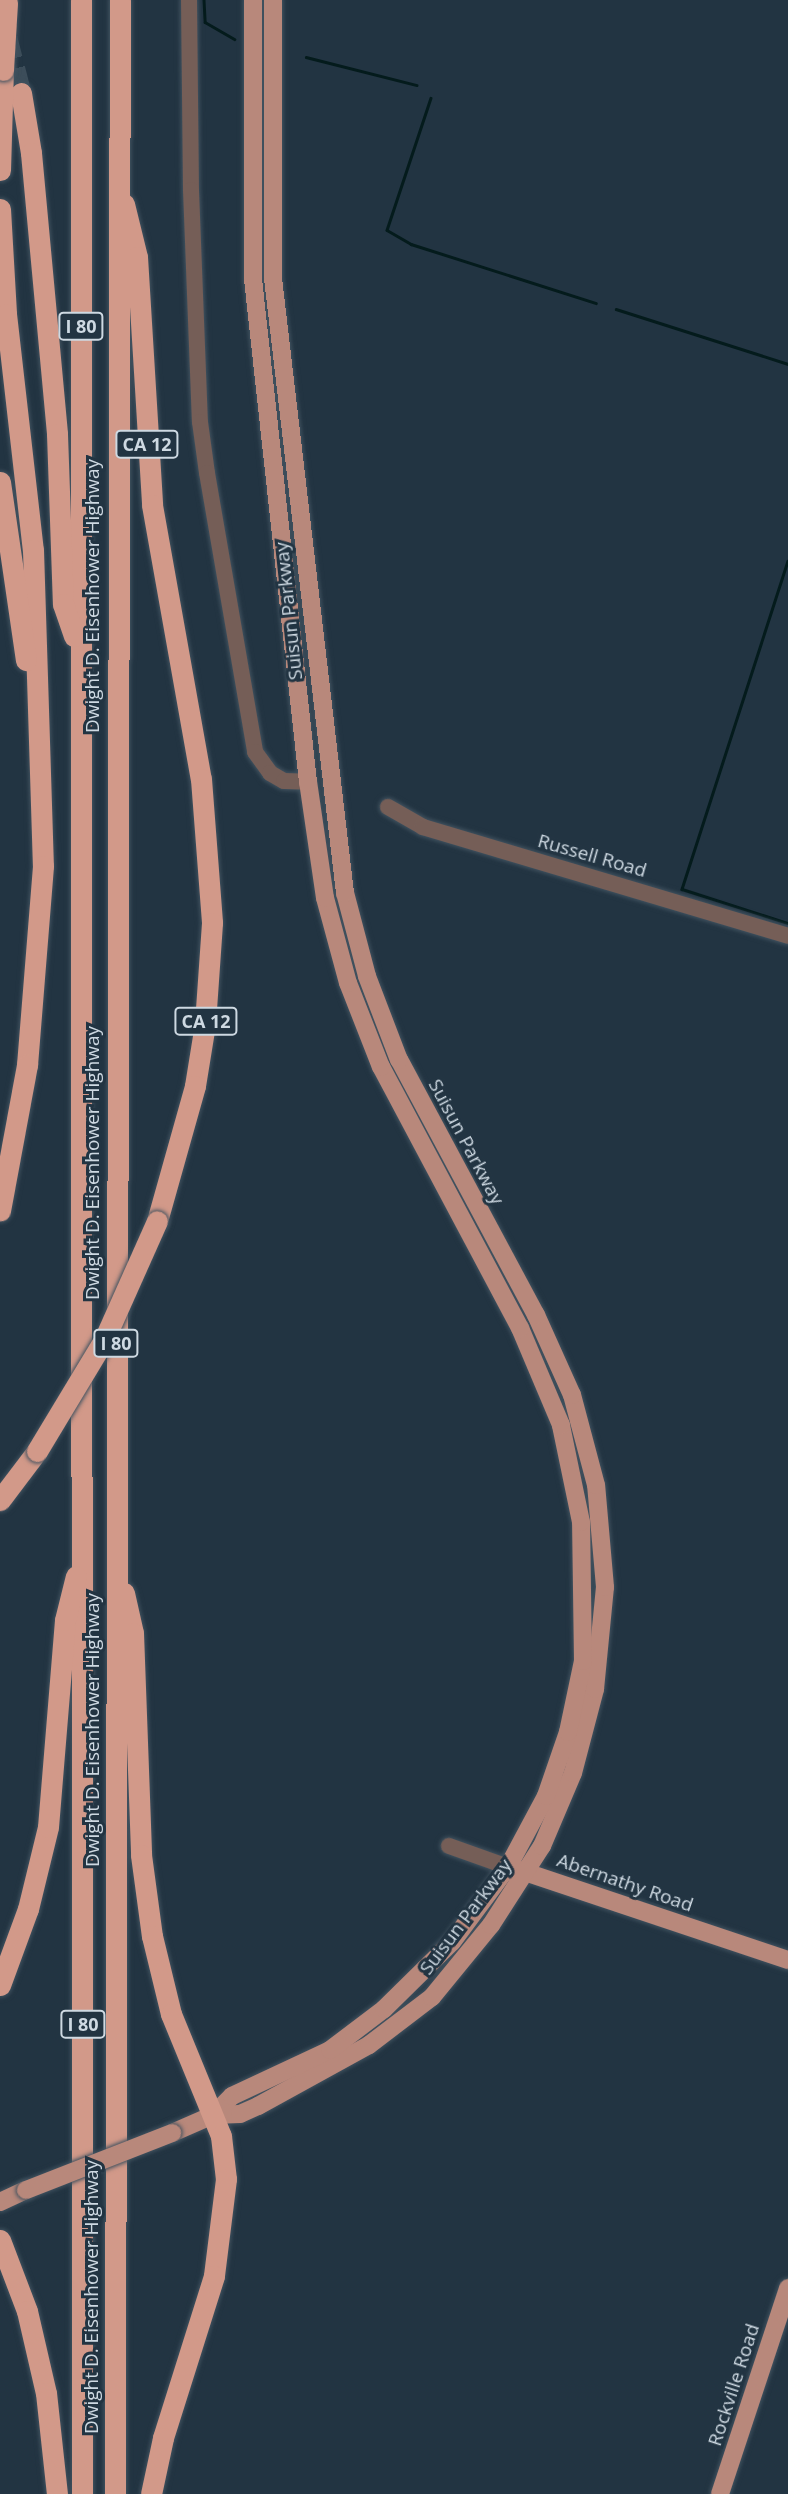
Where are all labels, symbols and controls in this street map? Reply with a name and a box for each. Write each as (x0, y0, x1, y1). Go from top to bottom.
road number: I 80 (58, 312, 104, 340)
road number: CA 12 (114, 430, 180, 458)
street label: Dwight D. Eisenhower Highway (82, 459, 104, 733)
street label: Suisun Parkway (270, 541, 308, 681)
street label: Russell Road (535, 830, 649, 882)
road number: CA 12 (173, 1006, 239, 1036)
street label: Dwight D. Eisenhower Highway (82, 1026, 104, 1300)
street label: Suisun Parkway (423, 1075, 509, 1209)
road number: I 80 (93, 1328, 139, 1358)
street label: Dwight D. Eisenhower Highway (82, 1593, 104, 1867)
street label: Abernathy Road (554, 1849, 696, 1917)
street label: Suisun Parkway (415, 1855, 517, 1979)
road number: I 80 (60, 2010, 106, 2038)
street label: Dwight D. Eisenhower Highway (81, 2160, 103, 2434)
street label: Rockville Road (704, 2321, 764, 2449)

